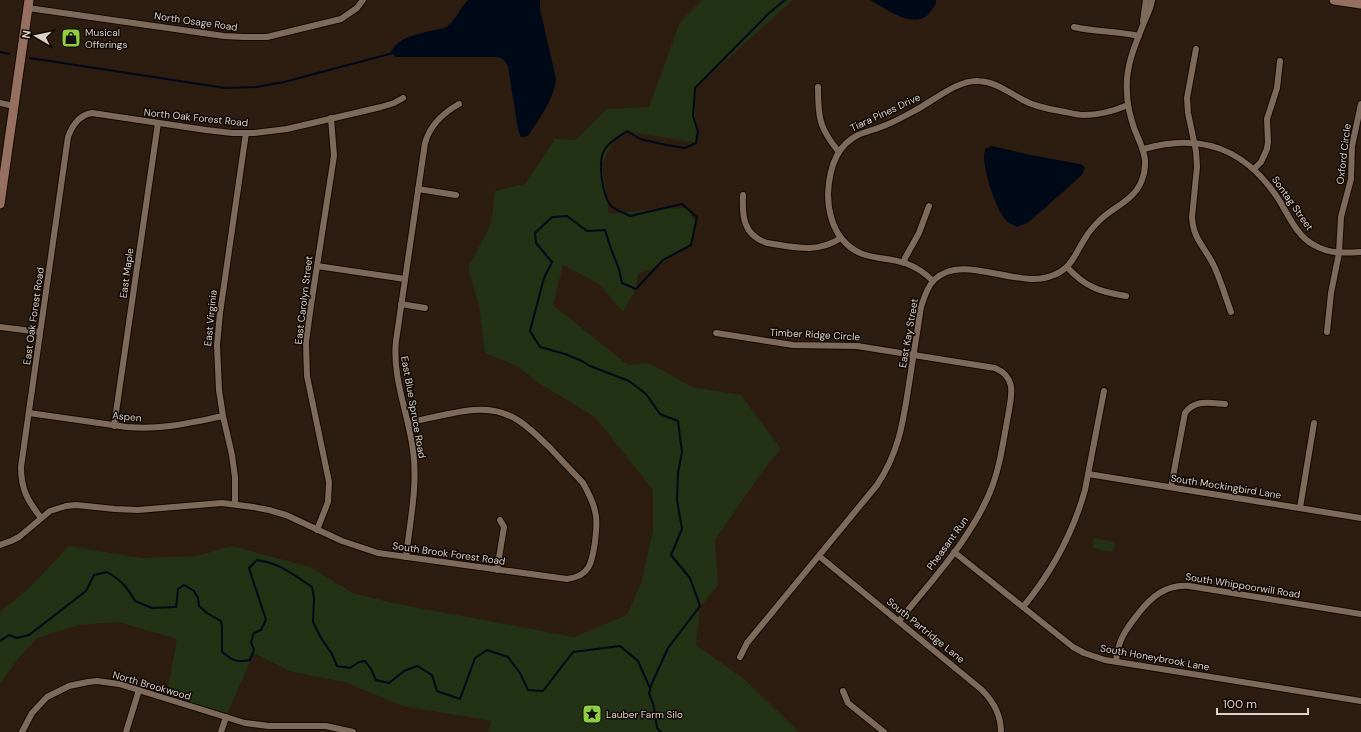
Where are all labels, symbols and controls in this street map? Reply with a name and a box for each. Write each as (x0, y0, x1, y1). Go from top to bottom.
street label: North Osage Road (153, 9, 238, 34)
north arrow (16, 16, 56, 56)
place label: Musical Offerings (85, 26, 127, 51)
shop icon: Musical Offerings (60, 27, 82, 49)
text: N (19, 29, 34, 39)
street label: Tiara Pines Drive (848, 90, 923, 134)
street label: North Oak Forest Road (143, 106, 249, 129)
street label: Oxford Circle (1333, 123, 1354, 185)
street label: Sontag Street (1269, 174, 1316, 233)
street label: East Maple (117, 247, 136, 299)
street label: East Carolyn Street (292, 255, 315, 345)
street label: East Oak Forest Road (20, 267, 47, 366)
street label: East Virginia (201, 289, 220, 347)
street label: East Kay Street (896, 297, 921, 369)
street label: Timber Ridge Circle (770, 326, 861, 343)
street label: East Blue Spruce Road (398, 355, 429, 459)
street label: Aspen (112, 408, 142, 425)
street label: South Mockingbird Lane (1170, 471, 1282, 502)
street label: Pheasant Run (924, 514, 971, 573)
street label: South Brook Forest Road (392, 539, 506, 568)
street label: South Whippoorwill Road (1185, 570, 1301, 601)
street label: South Partridge Lane (884, 595, 968, 666)
street label: South Honeybrook Lane (1099, 641, 1211, 674)
street label: North Brookwood (111, 668, 193, 703)
scale bar (1217, 690, 1308, 716)
text: 100 m (1223, 696, 1257, 712)
place icon: Lauber Farm Silo (581, 703, 603, 725)
place label: Lauber Farm Silo (606, 708, 683, 721)

